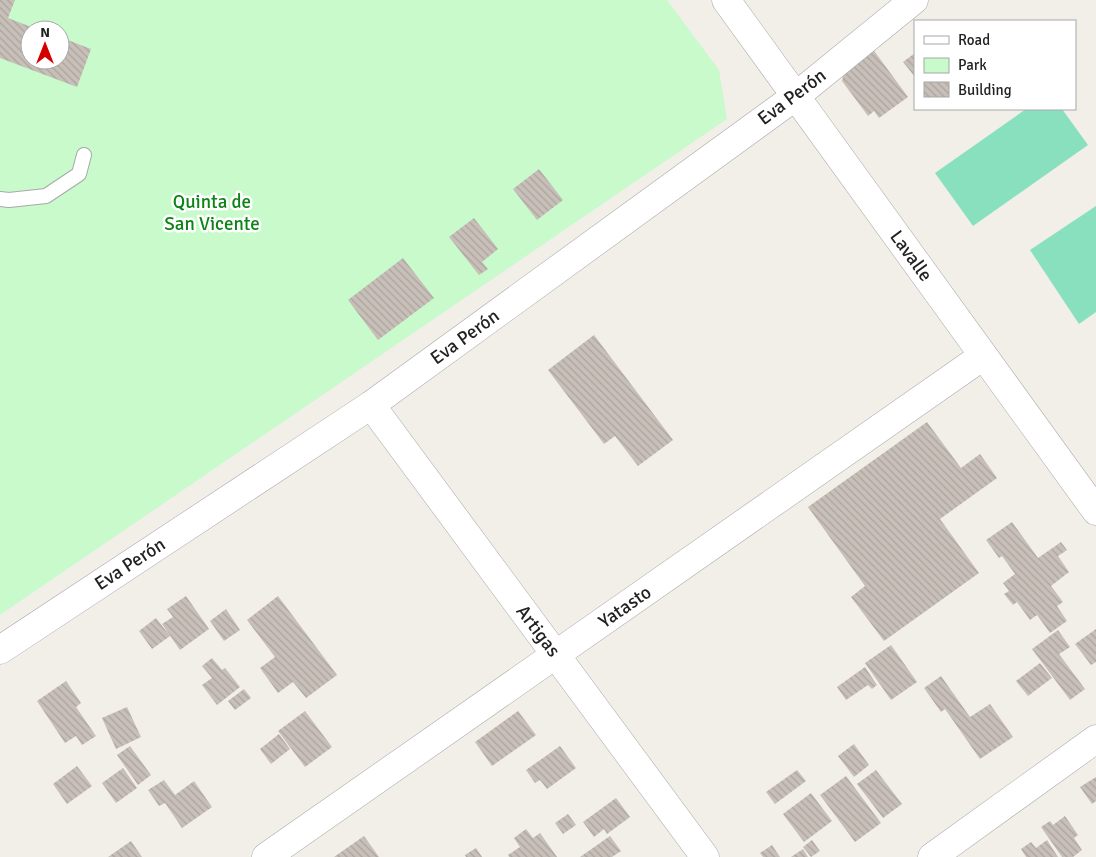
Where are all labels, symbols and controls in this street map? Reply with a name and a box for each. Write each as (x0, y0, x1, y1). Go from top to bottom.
north arrow (20, 20, 70, 70)
legend (914, 20, 1076, 110)
text: N (40, 24, 50, 41)
text: Road (958, 31, 990, 49)
text: Park (958, 56, 987, 74)
street label: Eva Perón (753, 63, 831, 131)
text: Building (958, 81, 1012, 99)
park label: Quinta de San Vicente (164, 190, 260, 236)
street label: Lavalle (884, 226, 938, 286)
street label: Eva Perón (426, 304, 504, 370)
street label: Eva Perón (90, 532, 170, 596)
street label: Yatasto (594, 580, 656, 634)
street label: Artigas (511, 600, 565, 662)

